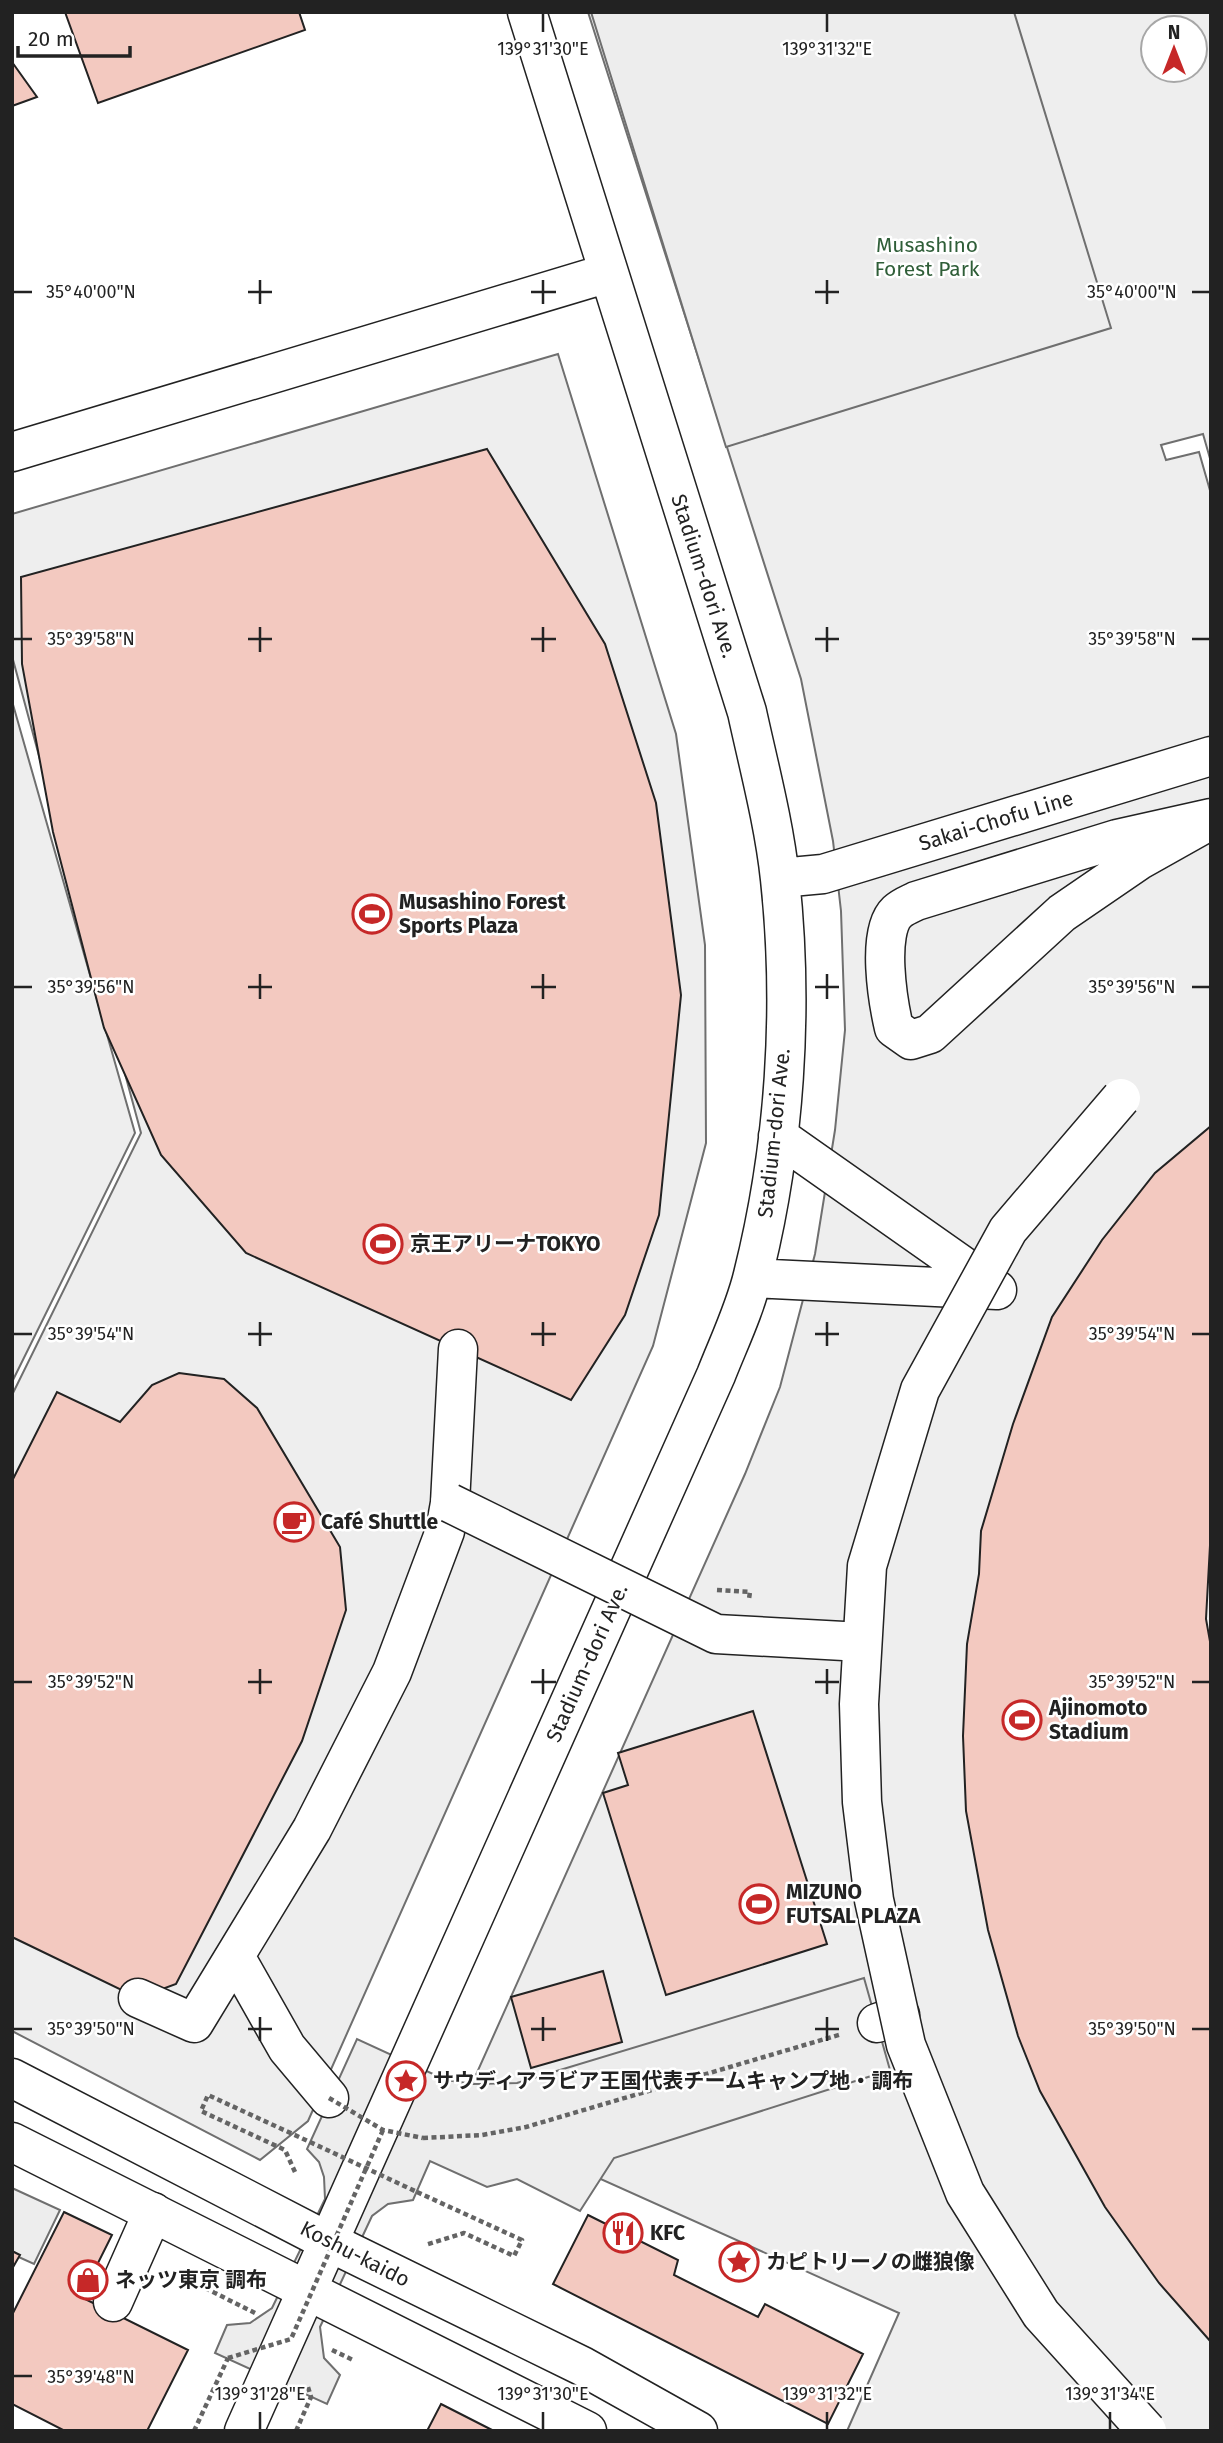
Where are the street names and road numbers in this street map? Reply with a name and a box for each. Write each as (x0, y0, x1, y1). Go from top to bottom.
street label: Stadium-dori Ave. (665, 491, 743, 661)
street label: Sakai-Chofu Line (916, 785, 1076, 857)
street label: Stadium-dori Ave. (752, 1047, 796, 1219)
street label: Stadium-dori Ave. (540, 1580, 634, 1746)
street label: Koshu-kaido (296, 2215, 414, 2293)

